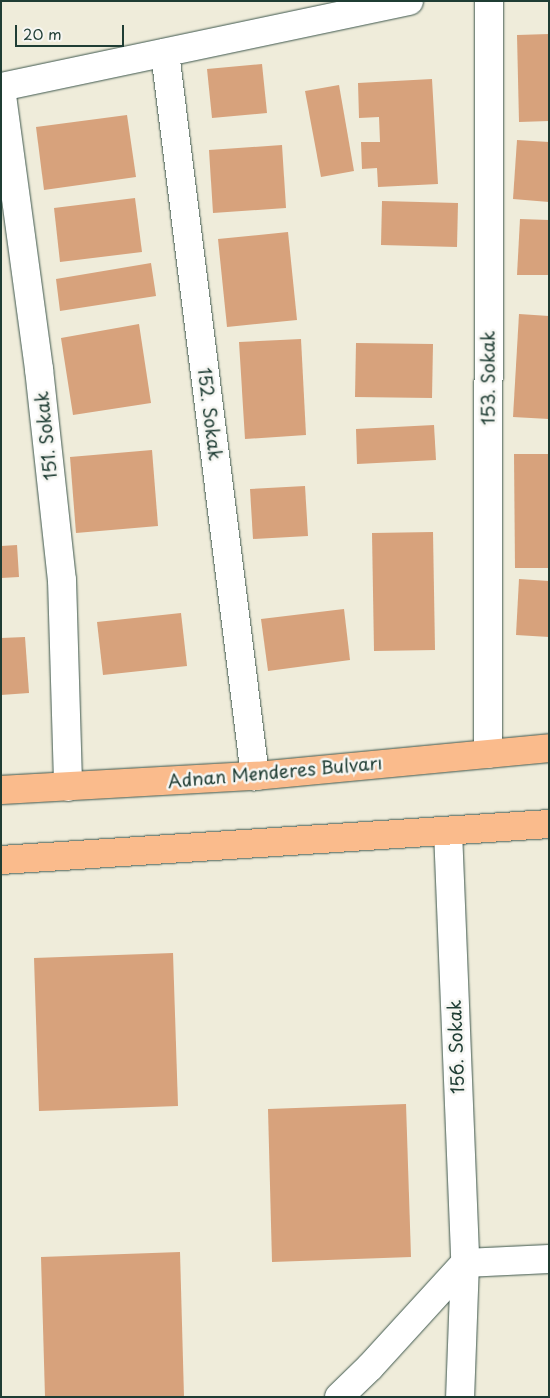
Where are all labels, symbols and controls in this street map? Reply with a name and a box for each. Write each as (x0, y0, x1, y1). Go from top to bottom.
scale bar (18, 15, 126, 47)
text: 20 m (23, 22, 62, 45)
street label: 153. Sokak (477, 331, 499, 425)
street label: 152. Sokak (193, 365, 227, 463)
street label: 151. Sokak (30, 390, 62, 482)
street label: Adnan Menderes Bulvarı (167, 752, 383, 792)
street label: 156. Sokak (444, 999, 468, 1095)

